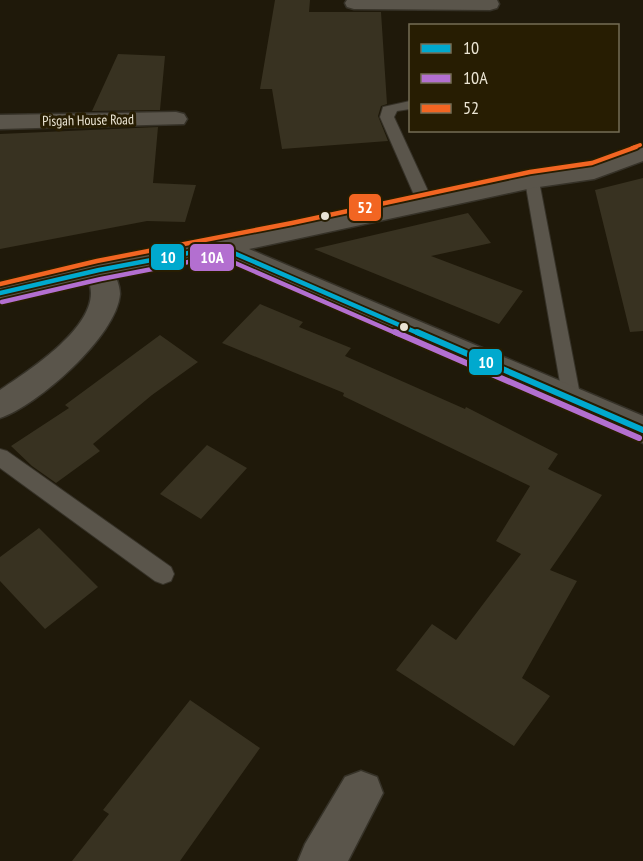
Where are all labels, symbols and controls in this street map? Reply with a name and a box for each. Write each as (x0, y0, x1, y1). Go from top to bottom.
legend (409, 24, 619, 132)
text: 10 (463, 36, 479, 59)
text: 10A (463, 66, 488, 89)
text: 52 (463, 96, 479, 119)
street label: Pisgah House Road (42, 110, 134, 130)
line badge: 52 (348, 193, 382, 222)
text: 52 (357, 197, 373, 217)
unlabelled marker (319, 210, 331, 222)
line badge: 10 (150, 243, 185, 271)
line badge: 10A (189, 243, 235, 272)
text: 10 (160, 247, 176, 267)
text: 10A (200, 247, 225, 267)
unlabelled marker (398, 321, 410, 333)
line badge: 10 (468, 348, 503, 376)
text: 10 (478, 352, 494, 372)

